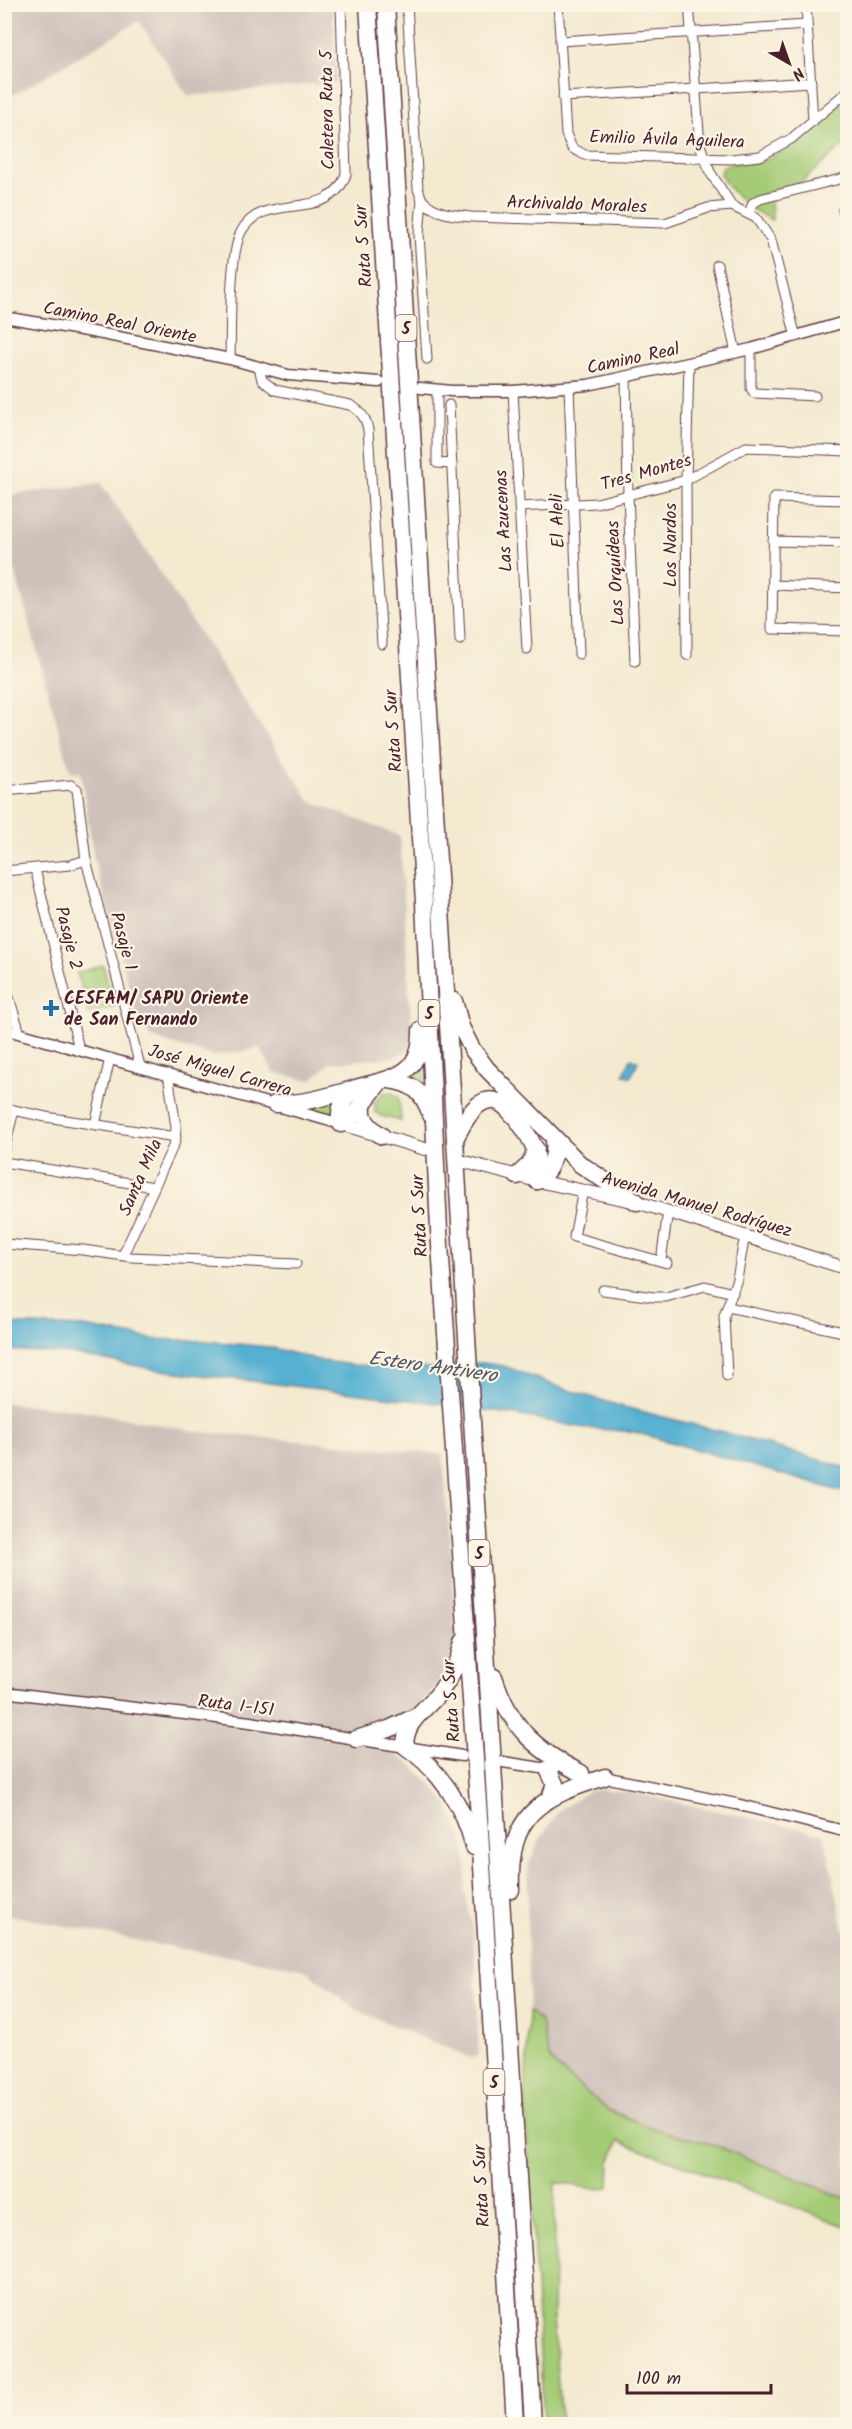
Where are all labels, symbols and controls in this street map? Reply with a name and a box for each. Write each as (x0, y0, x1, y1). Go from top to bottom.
north arrow (759, 33, 819, 93)
street label: Caletera Ruta 5 (313, 48, 344, 170)
text: N (786, 61, 810, 86)
street label: Emilio Ávila Aguilera (589, 123, 745, 158)
street label: Archivaldo Morales (506, 189, 648, 222)
street label: Ruta 5 Sur (347, 203, 382, 288)
street label: Camino Real Oriente (41, 294, 199, 353)
road number: 5 (396, 315, 416, 341)
street label: Camino Real (584, 335, 683, 383)
street label: Tres Montes (598, 447, 696, 500)
street label: Las Azucenas (487, 469, 522, 573)
street label: El Aleli (543, 493, 574, 549)
street label: Los Nardos (657, 503, 686, 587)
street label: Las Orquídeas (599, 520, 634, 626)
street label: Ruta 5 Sur (377, 688, 412, 773)
street label: Pasaje 2 (46, 903, 89, 973)
street label: Pasaje 1 (101, 909, 144, 974)
place label: CESFAM/ SAPU Oriente de San Fernando (64, 985, 249, 1035)
marker: CESFAM/ SAPU Oriente de San Fernando (42, 999, 60, 1017)
road number: 5 (418, 1000, 440, 1026)
street label: José Miguel Carrera (144, 1037, 295, 1106)
street label: Santa Mila (112, 1134, 171, 1221)
street label: Avenida Manuel Rodríguez (598, 1164, 795, 1247)
street label: Ruta 5 Sur (404, 1173, 437, 1258)
water label: Estero Antivero (367, 1343, 501, 1393)
road number: 5 (468, 1540, 490, 1566)
street label: Ruta 5 Sur (435, 1658, 470, 1743)
street label: Ruta I-151 (196, 1687, 276, 1726)
road number: 5 (484, 2069, 504, 2095)
street label: Ruta 5 Sur (466, 2143, 499, 2228)
scale bar (627, 2357, 771, 2395)
text: 100 m (636, 2365, 681, 2394)

